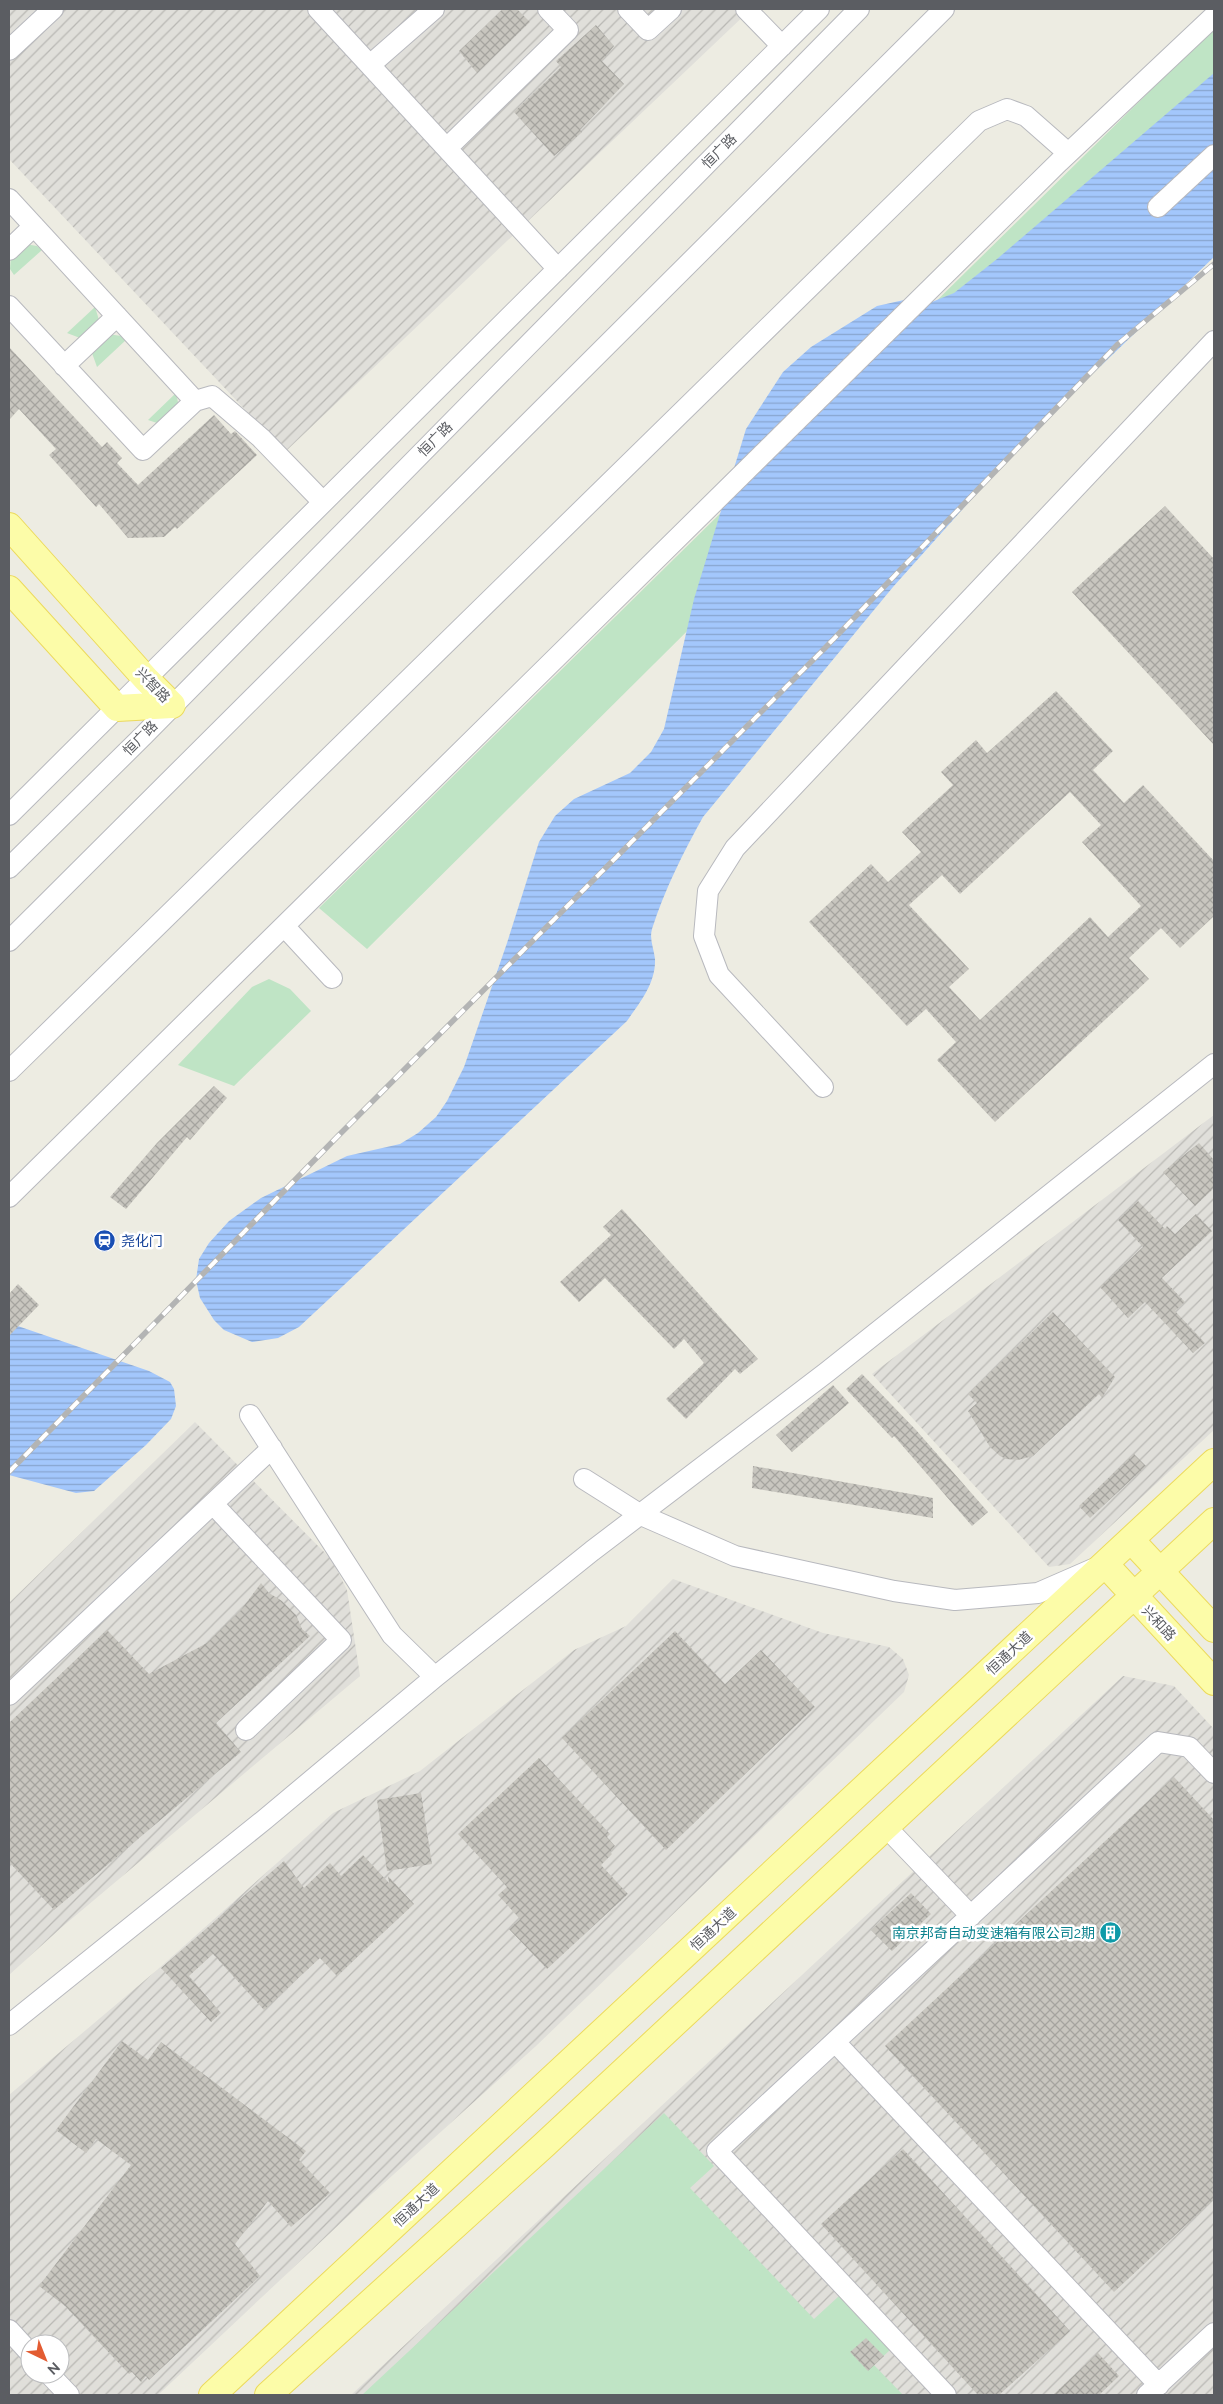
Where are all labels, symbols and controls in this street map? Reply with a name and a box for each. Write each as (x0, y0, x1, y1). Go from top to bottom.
street label: 恒广路 (698, 130, 740, 172)
street label: 恒广路 (414, 418, 456, 460)
street label: 兴智路 (133, 664, 173, 706)
street label: 恒广路 (119, 717, 161, 759)
station icon: 尧化门 (93, 1229, 117, 1253)
place label: 尧化门 (121, 1233, 163, 1249)
street label: 兴和路 (1139, 1602, 1179, 1644)
street label: 恒通大道 (983, 1628, 1035, 1678)
street label: 恒通大道 (687, 1904, 739, 1954)
building icon: 南京邦奇自动变速箱有限公司2期 (1099, 1921, 1123, 1945)
place label: 南京邦奇自动变速箱有限公司2期 (892, 1925, 1095, 1941)
street label: 恒通大道 (390, 2180, 442, 2230)
north arrow (20, 2334, 70, 2384)
text: N (45, 2359, 63, 2378)

